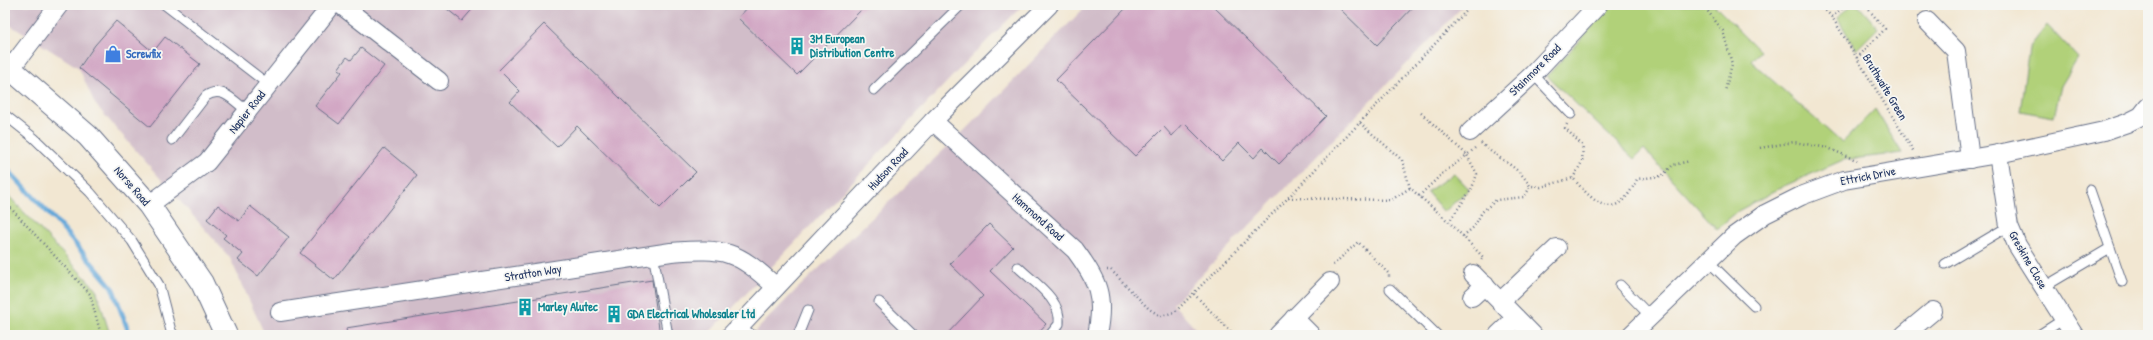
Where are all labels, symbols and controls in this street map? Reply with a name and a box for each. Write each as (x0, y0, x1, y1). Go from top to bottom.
place label: 3M European Distribution Centre (810, 30, 895, 61)
building icon: 3M European Distribution Centre (787, 36, 807, 56)
street label: Stainmore Road (1505, 40, 1565, 99)
shop icon: Screwfix (103, 44, 123, 64)
place label: Screwfix (126, 45, 162, 62)
street label: Bruthwaite Green (1859, 50, 1912, 123)
street label: Napier Road (224, 86, 269, 137)
street label: Hudson Road (864, 143, 912, 194)
street label: Norse Road (110, 162, 155, 209)
street label: Ettrick Drive (1839, 162, 1897, 189)
street label: Hammond Road (1009, 189, 1068, 245)
street label: Greskine Close (2005, 228, 2052, 292)
street label: Stratton Way (503, 260, 563, 285)
building icon: Marley Alutec (515, 297, 535, 317)
place label: Marley Alutec (538, 298, 598, 316)
building icon: GDA Electrical Wholesaler Ltd (604, 304, 624, 324)
place label: GDA Electrical Wholesaler Ltd (627, 305, 755, 322)

